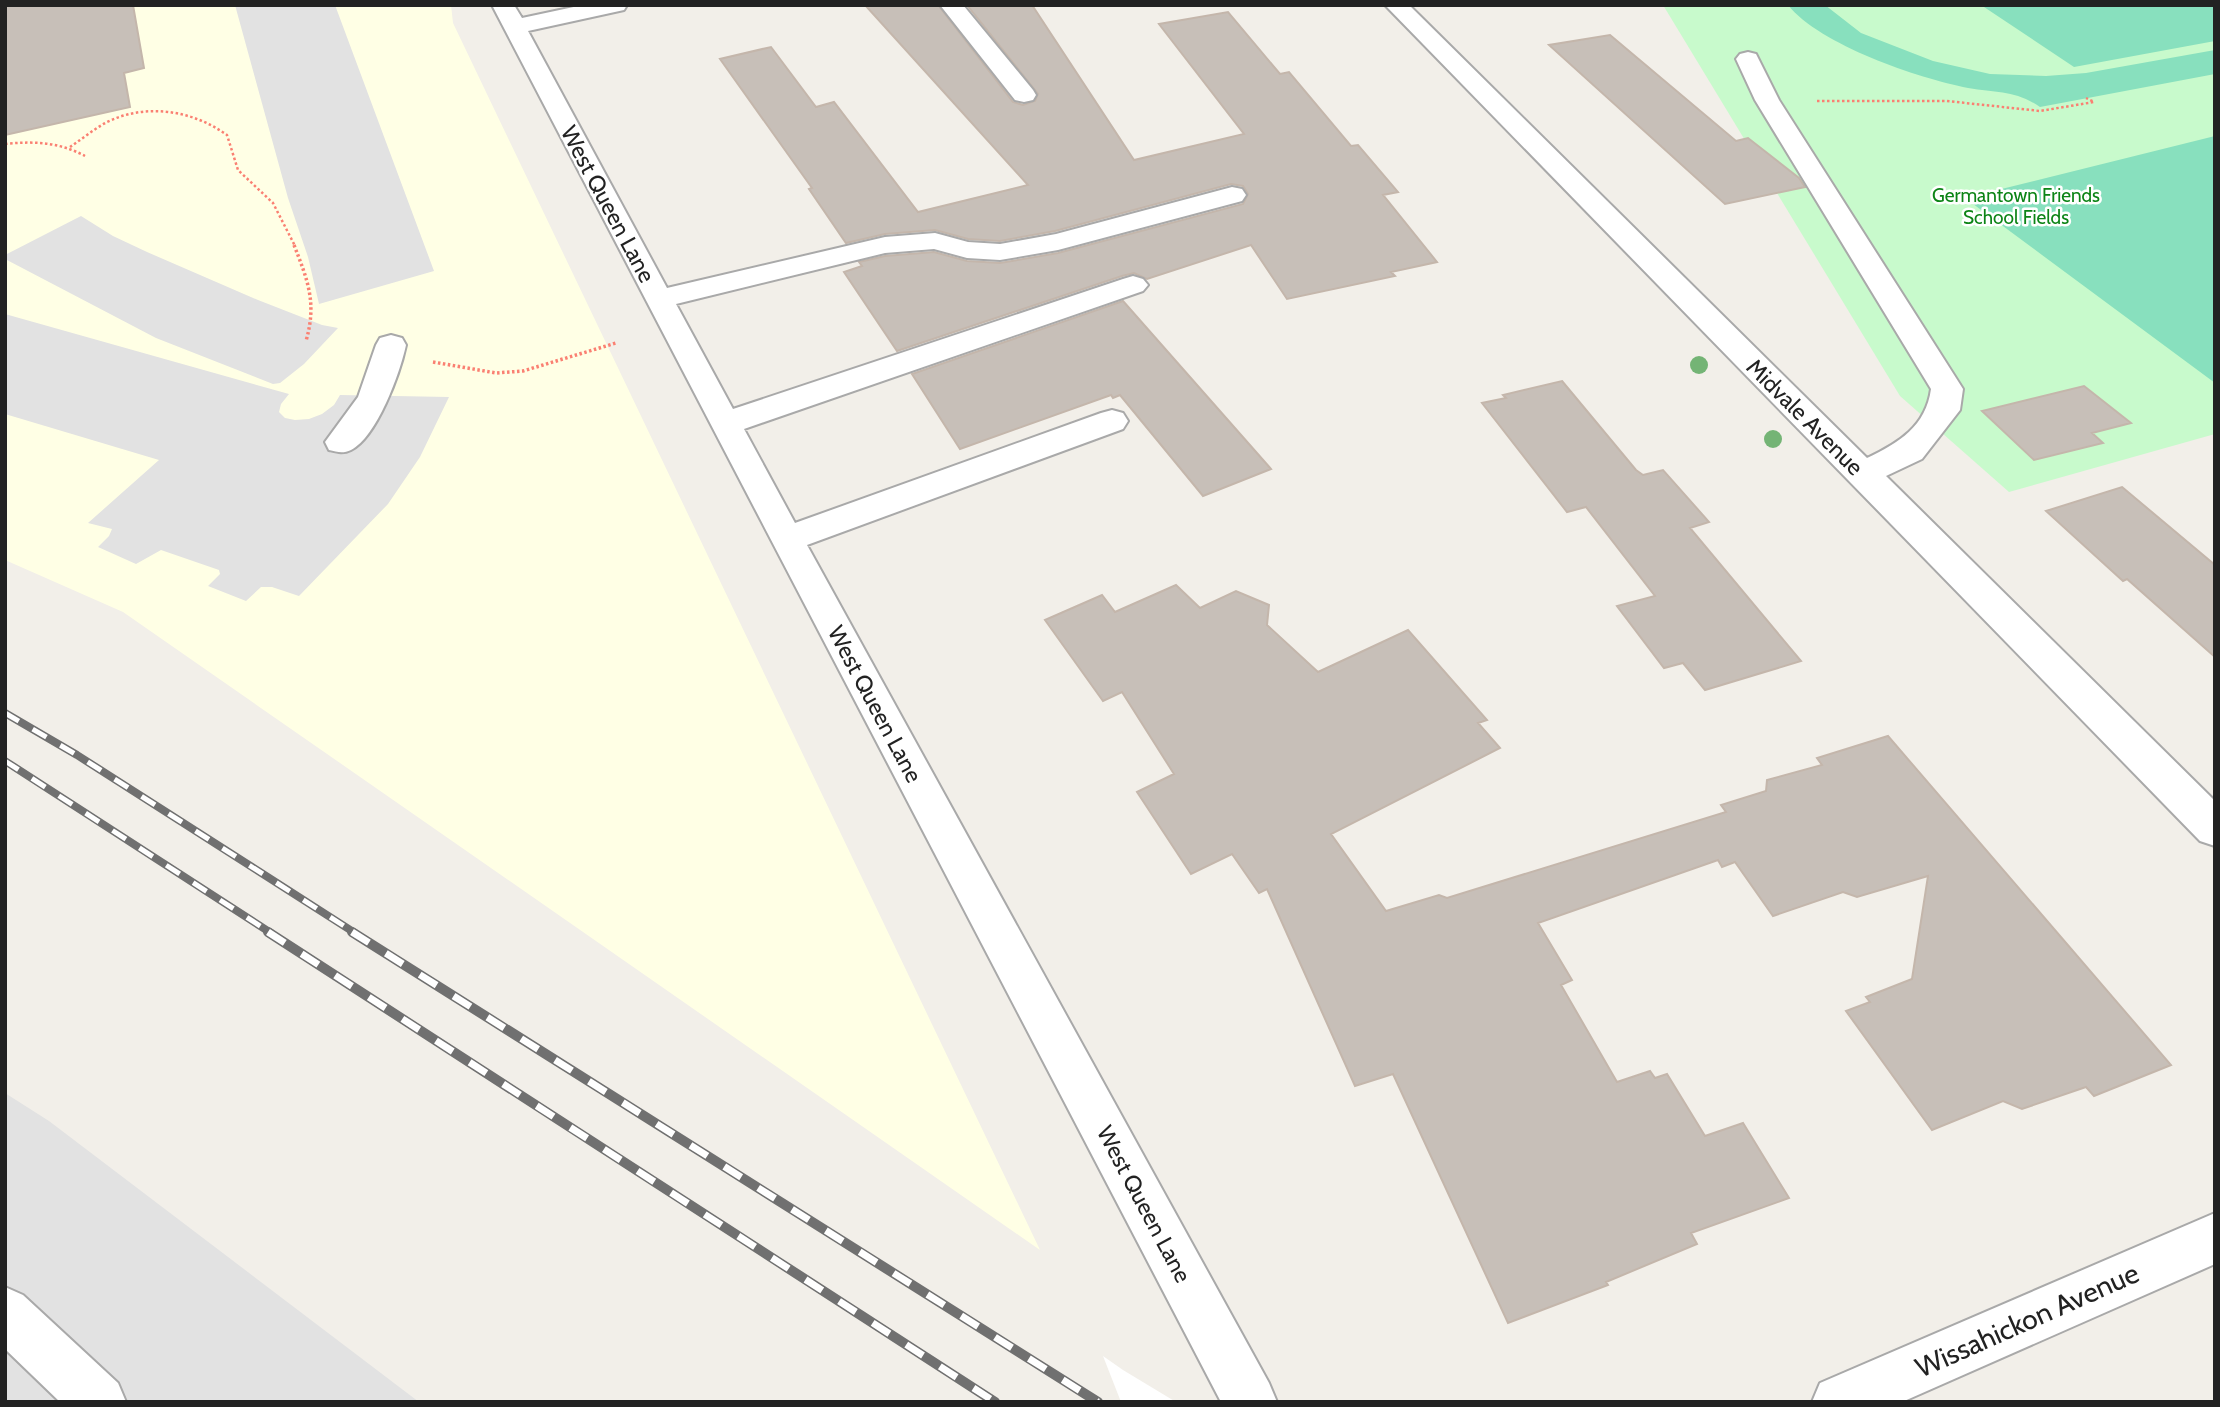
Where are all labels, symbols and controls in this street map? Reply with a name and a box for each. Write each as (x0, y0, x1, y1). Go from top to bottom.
street label: West Queen Lane (555, 121, 661, 287)
park label: Germantown Friends School Fields (1932, 184, 2100, 229)
street label: Midvale Avenue (1741, 353, 1869, 481)
street label: West Queen Lane (822, 621, 928, 787)
street label: West Queen Lane (1091, 1121, 1197, 1287)
street label: Wissahickon Avenue (1910, 1255, 2144, 1385)

